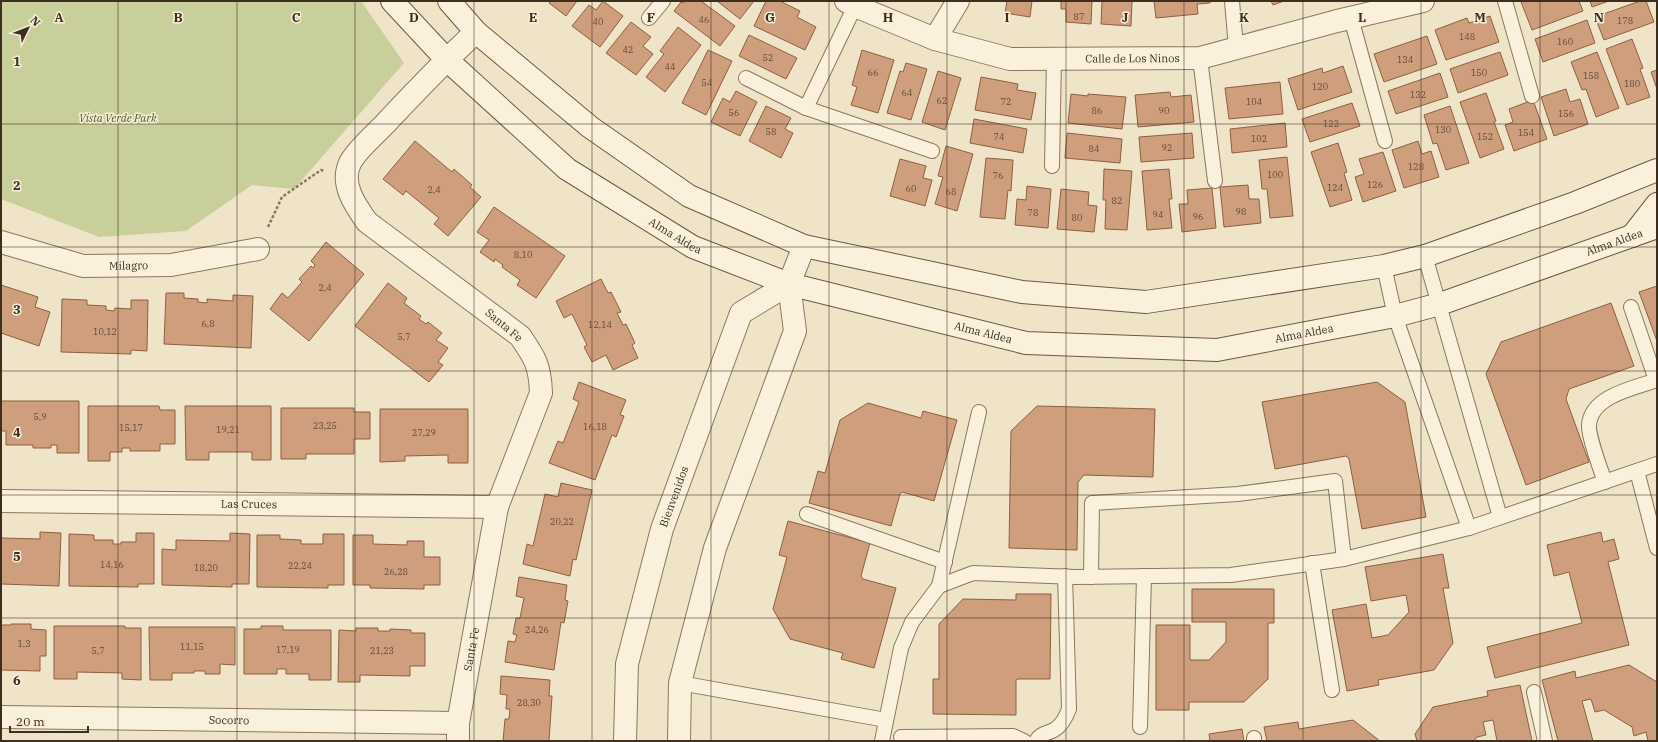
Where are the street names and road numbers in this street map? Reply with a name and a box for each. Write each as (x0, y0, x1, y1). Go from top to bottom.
street label: Calle de Los Ninos (1085, 51, 1180, 66)
street label: Alma Aldea (646, 214, 704, 257)
street label: Alma Aldea (1584, 226, 1645, 259)
street label: Milagro (109, 258, 148, 273)
street label: Santa Fe (483, 305, 526, 345)
street label: Alma Aldea (953, 318, 1014, 346)
street label: Alma Aldea (1274, 321, 1335, 346)
street label: Bienvenidos (656, 464, 691, 529)
street label: Las Cruces (221, 497, 277, 511)
street label: Santa Fe (460, 626, 482, 672)
street label: Socorro (209, 713, 249, 727)

